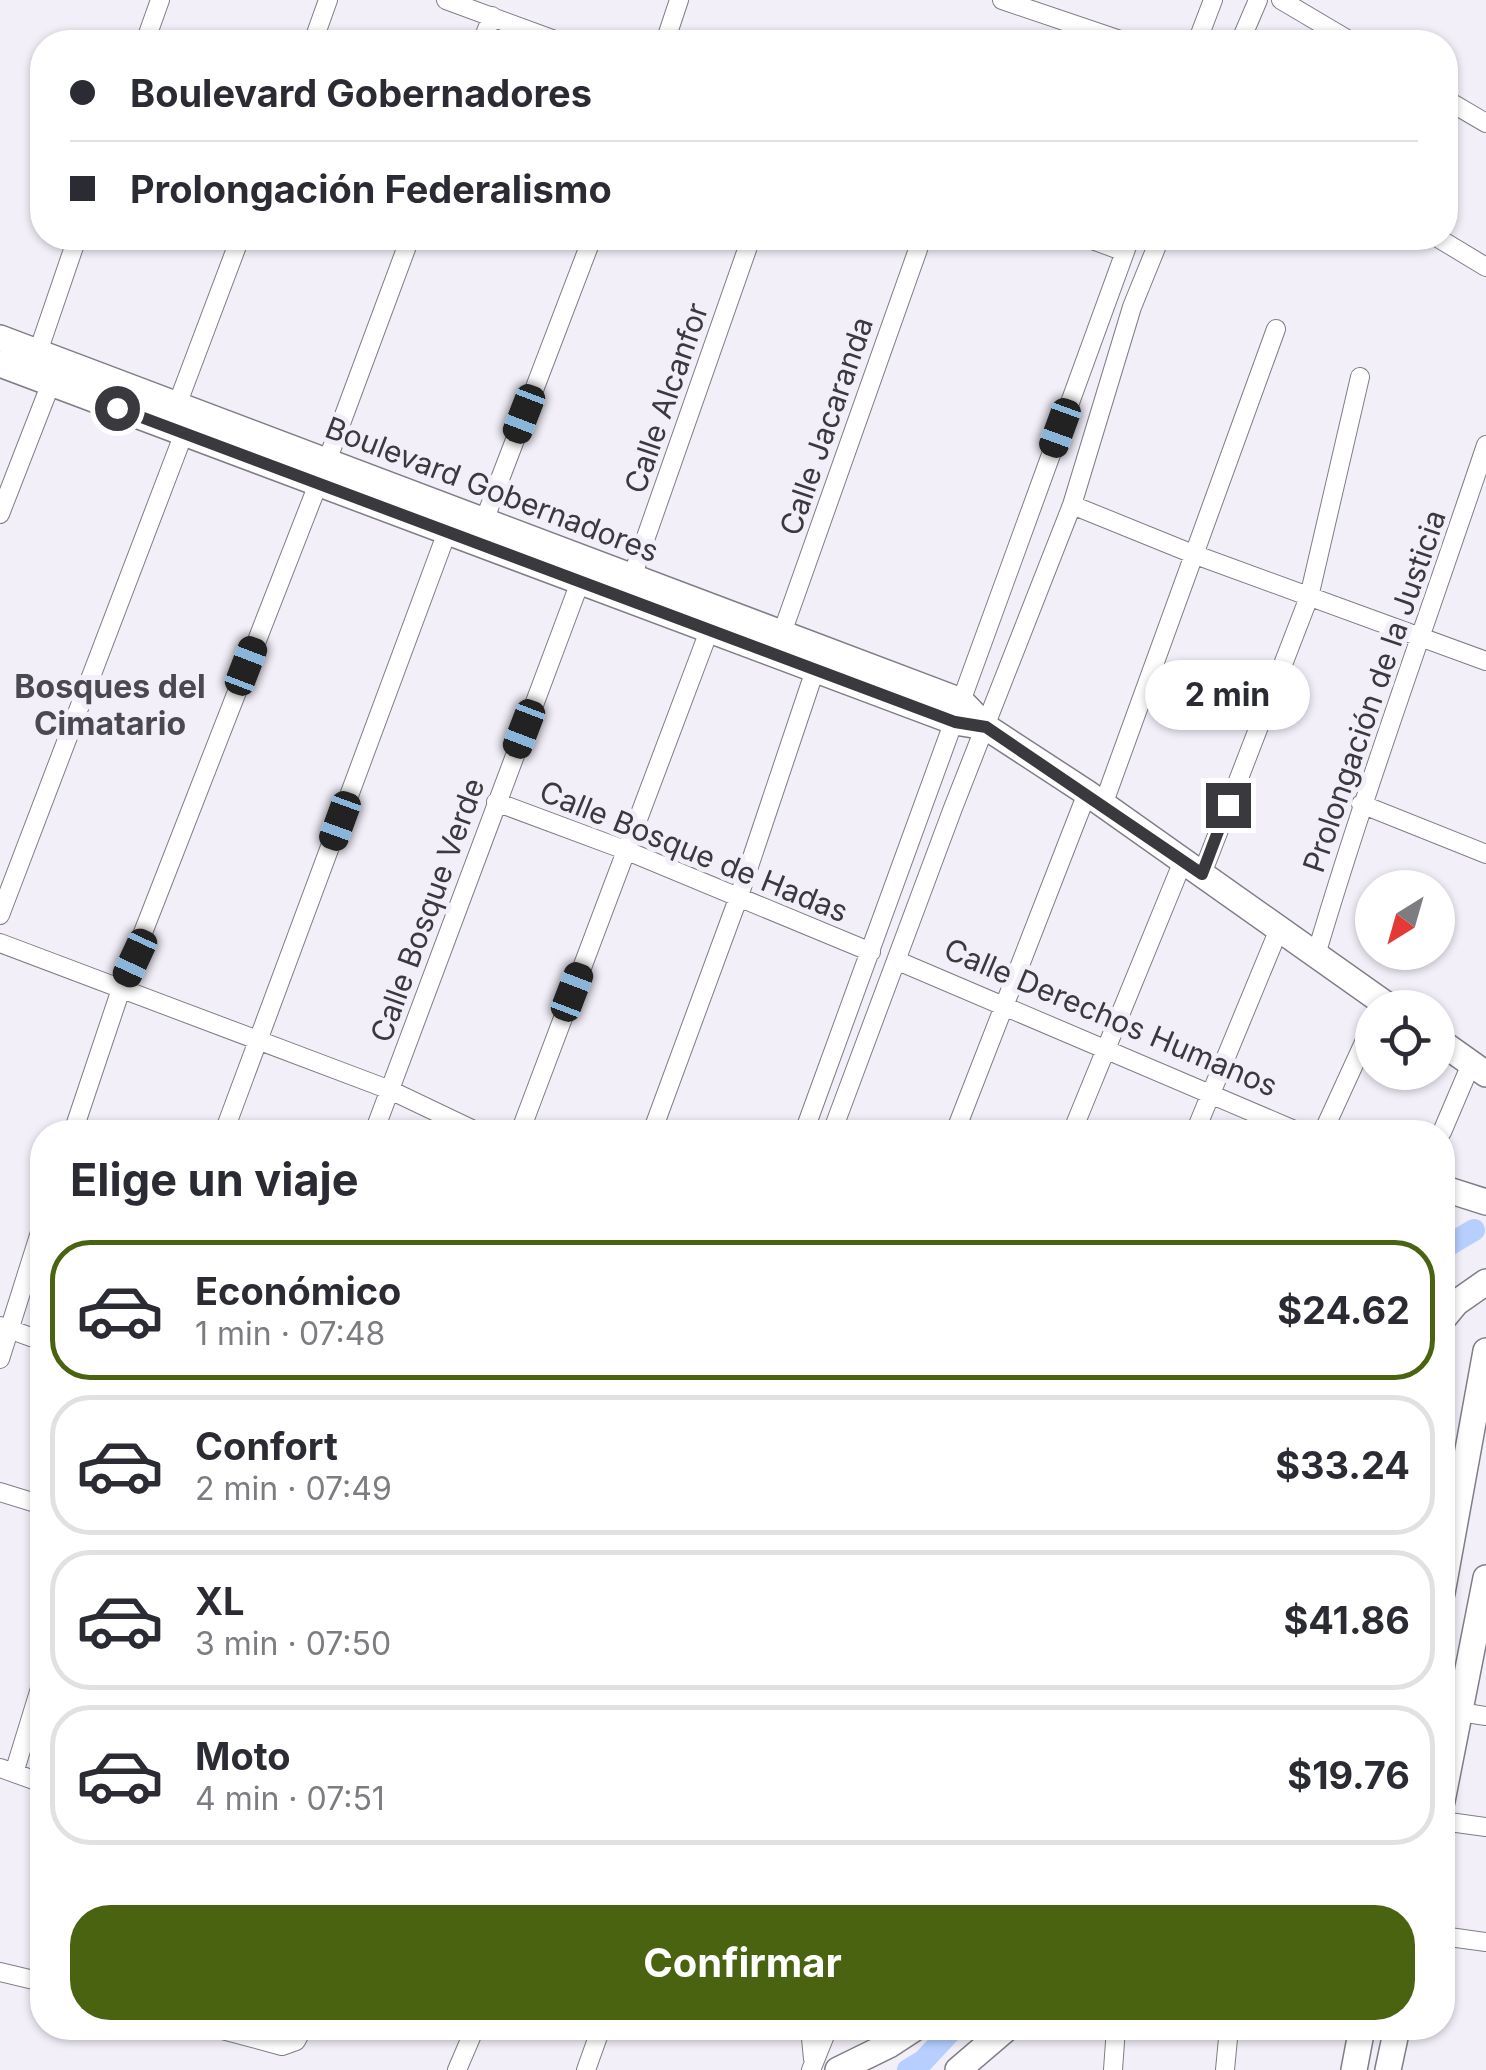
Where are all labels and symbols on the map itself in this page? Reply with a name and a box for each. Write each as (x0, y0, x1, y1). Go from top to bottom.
street label: Calle Alcanfor (617, 298, 715, 498)
street label: Calle Jacaranda (772, 312, 880, 540)
car (499, 381, 549, 447)
route start (95, 386, 140, 431)
car (1036, 395, 1084, 461)
street label: Boulevard Gobernadores (320, 409, 664, 569)
street label: Prolongación de la Justicia (1295, 505, 1453, 877)
car (221, 633, 271, 699)
callout: 2 min (1146, 660, 1310, 730)
district label: Bosques del Cimatario (14, 667, 206, 743)
car (499, 696, 549, 762)
street label: Calle Bosque Verde (363, 773, 491, 1047)
street label: Calle Bosque de Hadas (535, 773, 853, 929)
route end (1206, 783, 1251, 828)
car (316, 788, 364, 854)
north arrow (1355, 870, 1455, 970)
car (109, 924, 161, 992)
street label: Calle Derechos Humanos (939, 930, 1283, 1104)
car (547, 959, 597, 1025)

